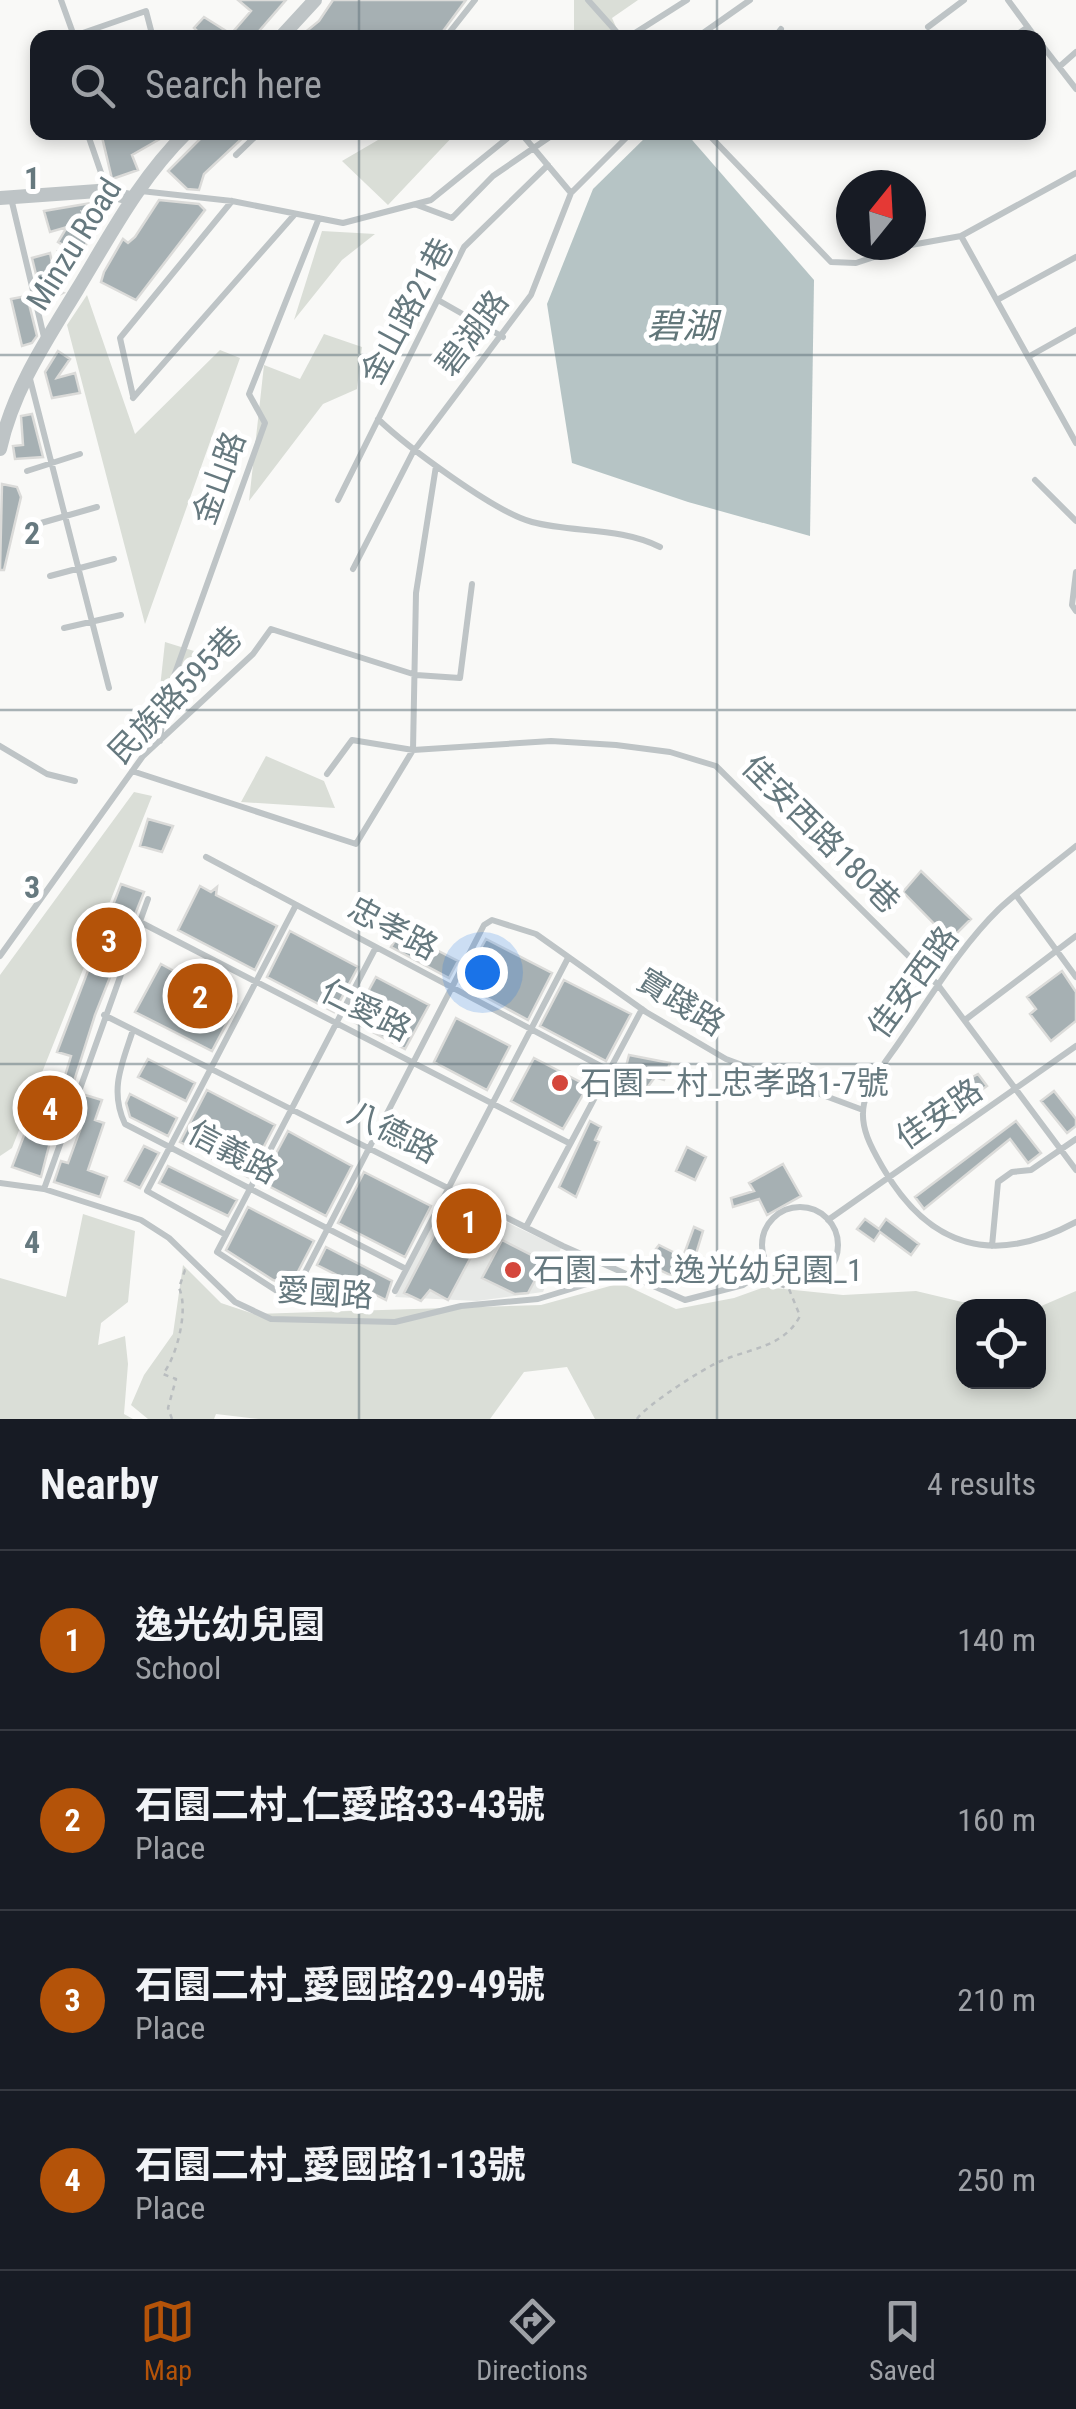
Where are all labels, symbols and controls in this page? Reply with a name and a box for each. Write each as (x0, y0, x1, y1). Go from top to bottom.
search box (30, 30, 1046, 140)
icon: search (65, 58, 120, 113)
text: Search here (145, 63, 322, 107)
text: 1 (24, 159, 40, 197)
north arrow (836, 170, 926, 260)
street label: Minzu Road (19, 171, 129, 317)
street label: 金山路21巷 (353, 232, 461, 390)
street label: 碧湖路 (428, 283, 516, 383)
water label: 碧湖 (647, 306, 722, 347)
street label: 金山路 (185, 426, 253, 530)
text: 2 (24, 514, 40, 552)
street label: 民族路595巷 (100, 619, 250, 771)
street label: 佳安西路180巷 (734, 747, 908, 921)
text: 3 (24, 868, 40, 906)
street label: 忠孝路 (342, 889, 444, 967)
pin: 3 (76, 902, 142, 978)
street label: 佳安西路 (860, 919, 966, 1045)
your location (457, 947, 508, 998)
pin: 2 (168, 958, 232, 1034)
street label: 實踐路 (630, 960, 732, 1044)
street label: 仁愛路 (315, 971, 417, 1049)
place label: 石園二村_忠孝路1-7號 (580, 1064, 889, 1102)
pin: 4 (18, 1070, 82, 1146)
street label: 佳安路 (889, 1071, 989, 1157)
marker: 石園二村_忠孝路1-7號 (549, 1072, 571, 1094)
street label: 八德路 (342, 1093, 444, 1171)
street label: 信義路 (182, 1113, 284, 1191)
pin: 1 (436, 1184, 502, 1258)
text: 4 (24, 1223, 40, 1261)
place label: 石園二村_逸光幼兒園_1 (533, 1251, 863, 1289)
marker: 石園二村_逸光幼兒園_1 (502, 1259, 524, 1281)
street label: 愛國路 (276, 1271, 374, 1315)
map controls (956, 1299, 1046, 1389)
button: locate (956, 1299, 1046, 1389)
text: Nearby (40, 1460, 159, 1509)
text: 4 results (927, 1465, 1036, 1503)
text: 逸光幼兒園 (135, 1603, 325, 1647)
text: 1 (64, 1621, 81, 1659)
text: 140 m (957, 1621, 1036, 1659)
text: School (135, 1649, 221, 1687)
text: 石園二村_仁愛路33-43號 (135, 1783, 545, 1827)
text: 2 (64, 1801, 81, 1839)
text: 160 m (957, 1801, 1036, 1839)
text: Place (135, 1829, 205, 1867)
text: 石園二村_愛國路29-49號 (135, 1963, 545, 2007)
text: 3 (64, 1981, 81, 2019)
text: 210 m (957, 1981, 1036, 2019)
text: Place (135, 2009, 205, 2047)
text: 石園二村_愛國路1-13號 (135, 2143, 526, 2187)
text: 4 (64, 2161, 81, 2199)
text: 250 m (957, 2161, 1036, 2199)
text: Place (135, 2189, 205, 2227)
tab: Map (140, 2294, 195, 2387)
tab: Directions (476, 2294, 588, 2387)
tab: Saved (869, 2294, 936, 2387)

